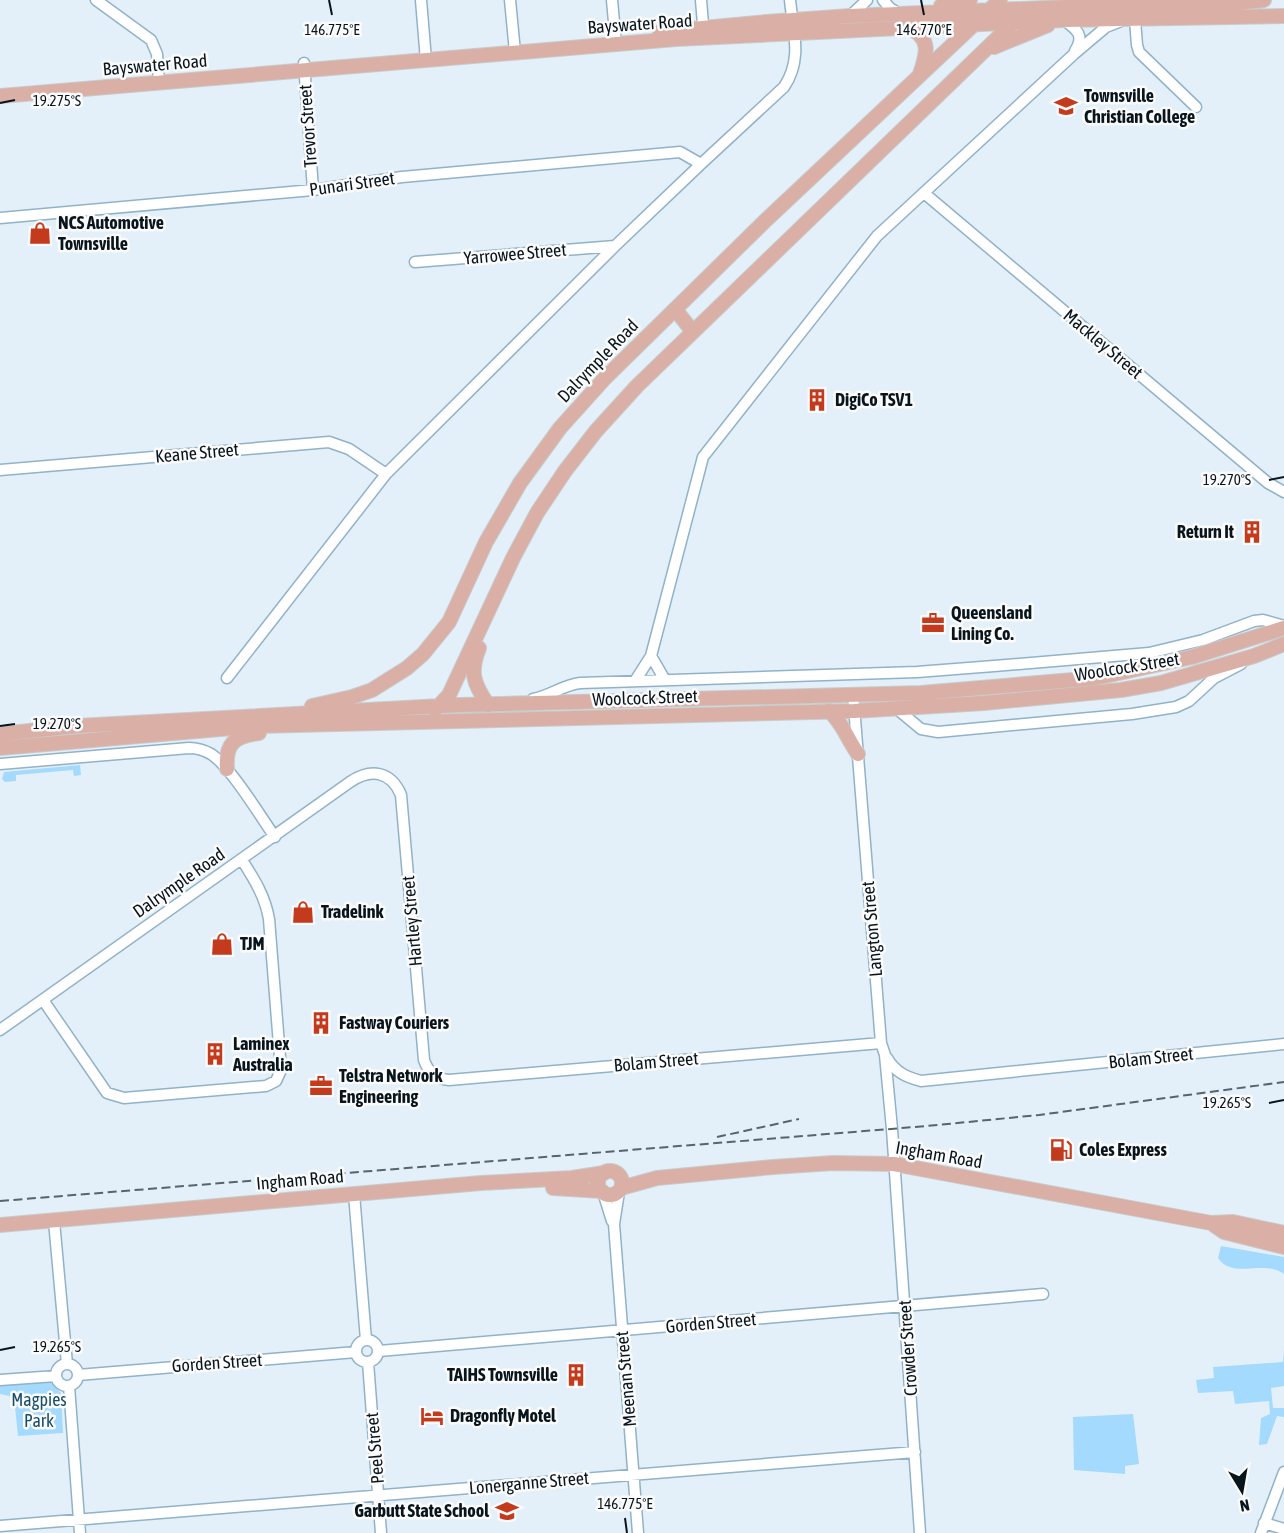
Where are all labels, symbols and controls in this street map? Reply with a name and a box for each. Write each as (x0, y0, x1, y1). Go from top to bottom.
street label: Bayswater Road (587, 9, 693, 38)
text: 146.775°E (304, 21, 360, 38)
text: 146.770°E (896, 21, 952, 38)
street label: Bayswater Road (102, 49, 208, 80)
street label: Trevor Street (294, 84, 321, 168)
place label: Townsville Christian College (1084, 85, 1195, 127)
text: 19.275°S (33, 92, 81, 109)
school or university icon: Townsville Christian College (1053, 93, 1079, 119)
street label: Punari Street (308, 167, 396, 200)
place label: NCS Automotive Townsville (58, 212, 164, 254)
shop icon: NCS Automotive Townsville (27, 220, 53, 246)
street label: Yarrowee Street (463, 239, 567, 268)
street label: Mackley Street (1059, 304, 1147, 383)
street label: Dalrymple Road (553, 315, 642, 406)
building icon: DigiCo TSV1 (804, 387, 830, 413)
place label: DigiCo TSV1 (835, 389, 913, 410)
street label: Keane Street (154, 438, 240, 467)
text: 19.270°S (1203, 471, 1251, 488)
building icon: Return It (1239, 519, 1265, 545)
place label: Return It (1177, 521, 1235, 542)
place label: Queensland Lining Co. (951, 602, 1032, 644)
office icon: Queensland Lining Co. (920, 610, 946, 636)
street label: Woolcock Street (1073, 648, 1181, 685)
street label: Woolcock Street (592, 685, 698, 710)
text: 19.270°S (33, 715, 81, 732)
street label: Dalrymple Road (129, 843, 229, 922)
street label: Hartley Street (397, 875, 426, 967)
street label: Langton Street (857, 880, 886, 978)
shop icon: Tradelink (290, 899, 316, 925)
place label: Tradelink (321, 901, 384, 922)
shop icon: TJM (209, 931, 235, 957)
place label: TJM (240, 933, 265, 954)
building icon: Fastway Couriers (308, 1010, 334, 1036)
place label: Fastway Couriers (339, 1012, 450, 1033)
place label: Laminex Australia (232, 1033, 293, 1075)
building icon: Laminex Australia (202, 1041, 228, 1067)
street label: Bolam Street (1108, 1043, 1194, 1072)
street label: Bolam Street (613, 1047, 699, 1076)
place label: Telstra Network Engineering (339, 1065, 443, 1107)
office icon: Telstra Network Engineering (308, 1073, 334, 1099)
text: 19.265°S (1203, 1094, 1251, 1111)
street label: Ingham Road (894, 1137, 984, 1172)
fuel station icon: Coles Express (1048, 1137, 1074, 1163)
place label: Coles Express (1079, 1139, 1167, 1160)
street label: Ingham Road (255, 1165, 345, 1194)
street label: Crowder Street (894, 1299, 921, 1397)
street label: Gorden Street (665, 1308, 757, 1337)
street label: Meenan Street (611, 1330, 640, 1428)
text: 19.265°S (33, 1338, 81, 1355)
street label: Gorden Street (171, 1349, 263, 1376)
building icon: TAIHS Townsville (563, 1362, 589, 1388)
place label: TAIHS Townsville (447, 1364, 558, 1385)
park label: Magpies Park (11, 1389, 67, 1431)
hotel icon: Dragonfly Motel (419, 1403, 445, 1429)
place label: Dragonfly Motel (450, 1405, 556, 1426)
street label: Peel Street (361, 1411, 388, 1485)
north arrow (1212, 1461, 1272, 1521)
street label: Lonerganne Street (468, 1467, 590, 1498)
text: 146.775°E (597, 1495, 653, 1512)
text: N (1239, 1496, 1251, 1515)
school or university icon: Garbutt State School (494, 1498, 520, 1524)
place label: Garbutt State School (354, 1500, 489, 1521)

